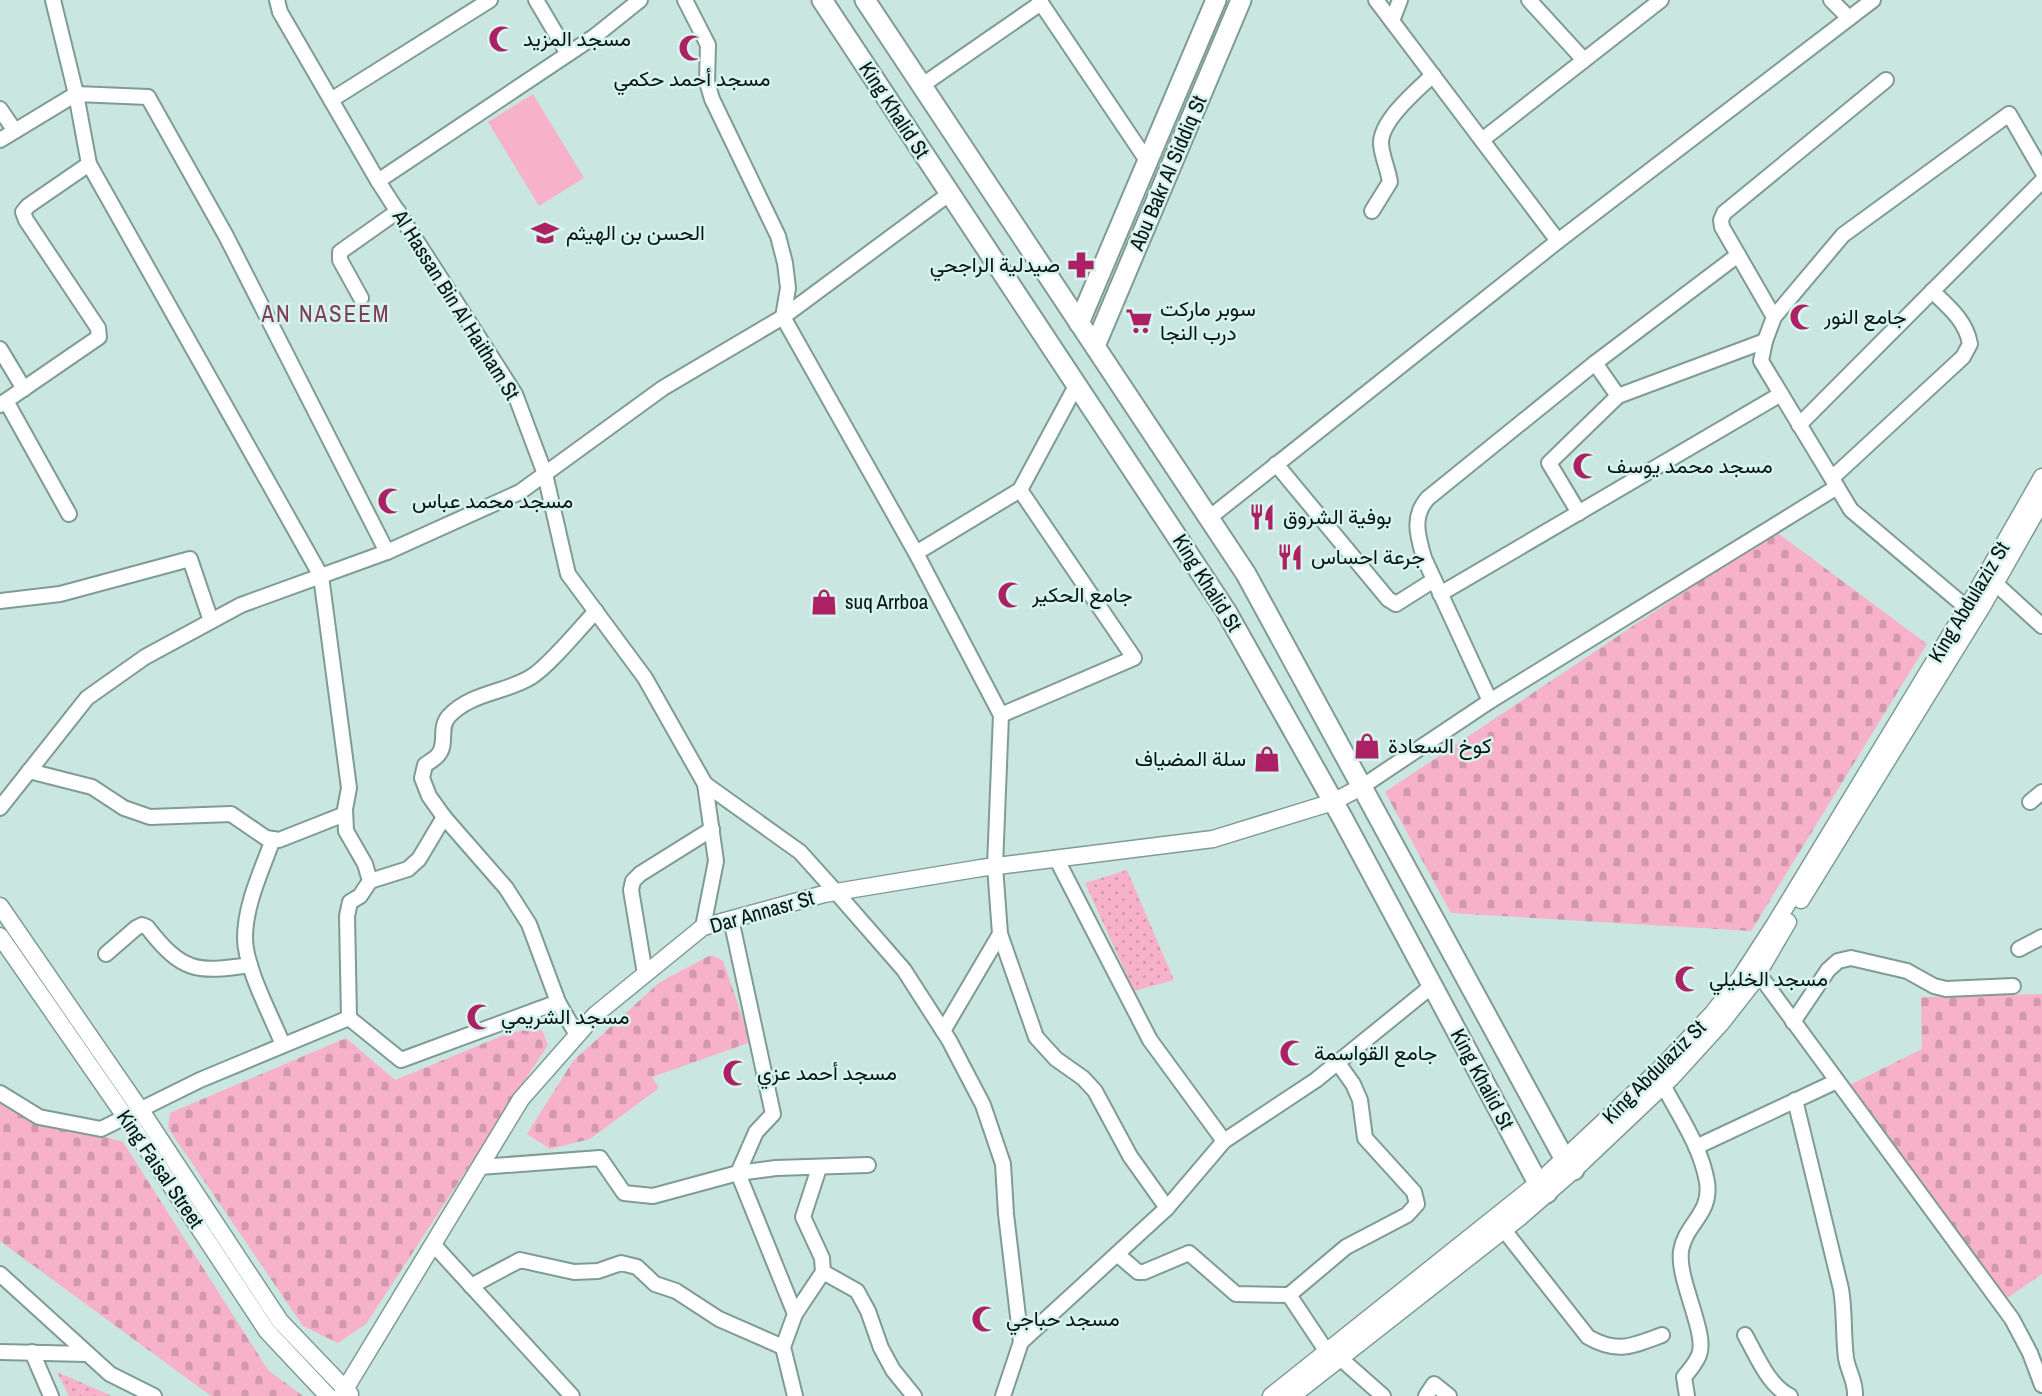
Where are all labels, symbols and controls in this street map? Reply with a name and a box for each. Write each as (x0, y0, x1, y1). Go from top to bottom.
mosque icon: مسجد المزيد (487, 24, 517, 54)
place label: مسجد المزيد (523, 24, 631, 53)
mosque icon: مسجد أحمد حكمي (677, 33, 707, 63)
street label: King Khalid St (852, 56, 937, 164)
place label: مسجد أحمد حكمي (614, 64, 770, 96)
street label: Abu Bakr Al Siddiq St (1121, 91, 1213, 256)
street label: Al Hassan Bin Al Haitham St (386, 203, 527, 406)
school or university icon: الحسن بن الهيثم (530, 218, 560, 248)
place label: الحسن بن الهيثم (566, 218, 705, 247)
place label: صيدلية الراجحي (930, 250, 1060, 282)
pharmacy icon: صيدلية الراجحي (1066, 250, 1096, 280)
place label: سوبر ماركت درب النجا (1160, 294, 1256, 347)
district label: AN NASEEM (260, 298, 391, 329)
mosque icon: جامع النور (1788, 302, 1818, 332)
place label: جامع النور (1823, 302, 1907, 331)
supermarket icon: سوبر ماركت درب النجا (1124, 306, 1154, 336)
mosque icon: مسجد محمد يوسف (1571, 451, 1601, 481)
place label: مسجد محمد يوسف (1607, 451, 1773, 480)
mosque icon: مسجد محمد عباس (376, 486, 406, 516)
place label: مسجد محمد عباس (412, 486, 573, 515)
restaurant icon: بوفية الشروق (1247, 502, 1277, 532)
place label: بوفية الشروق (1283, 502, 1392, 531)
street label: King Khalid St (1166, 528, 1249, 637)
street label: King Abdulaziz St (1921, 536, 2016, 667)
restaurant icon: جرعة احساس (1275, 542, 1305, 572)
place label: جرعة احساس (1311, 542, 1425, 571)
mosque icon: جامع الحكير (996, 580, 1026, 610)
place label: جامع الحكير (1031, 580, 1133, 609)
shop icon: suq Arrboa (809, 587, 839, 617)
place label: suq Arrboa (845, 587, 929, 616)
shop icon: كوخ السعادة (1352, 731, 1382, 761)
place label: كوخ السعادة (1388, 731, 1492, 760)
place label: سلة المضياف (1135, 744, 1246, 773)
shop icon: سلة المضياف (1252, 744, 1282, 774)
street label: Dar Annasr St (706, 883, 818, 940)
mosque icon: مسجد الخليلي (1673, 964, 1703, 994)
place label: مسجد الخليلي (1709, 964, 1828, 996)
mosque icon: مسجد الشريمي (465, 1002, 495, 1032)
place label: مسجد الشريمي (501, 1002, 629, 1034)
street label: King Abdulaziz St (1595, 1013, 1712, 1130)
street label: King Khalid St (1444, 1023, 1521, 1134)
mosque icon: جامع القواسمة (1278, 1038, 1308, 1068)
place label: جامع القواسمة (1314, 1038, 1437, 1067)
mosque icon: مسجد أحمد عزي (721, 1058, 751, 1088)
place label: مسجد أحمد عزي (757, 1058, 897, 1090)
street label: King Faisal Street (110, 1104, 211, 1234)
mosque icon: مسجد حباجي (970, 1304, 1000, 1334)
place label: مسجد حباجي (1006, 1304, 1120, 1336)

